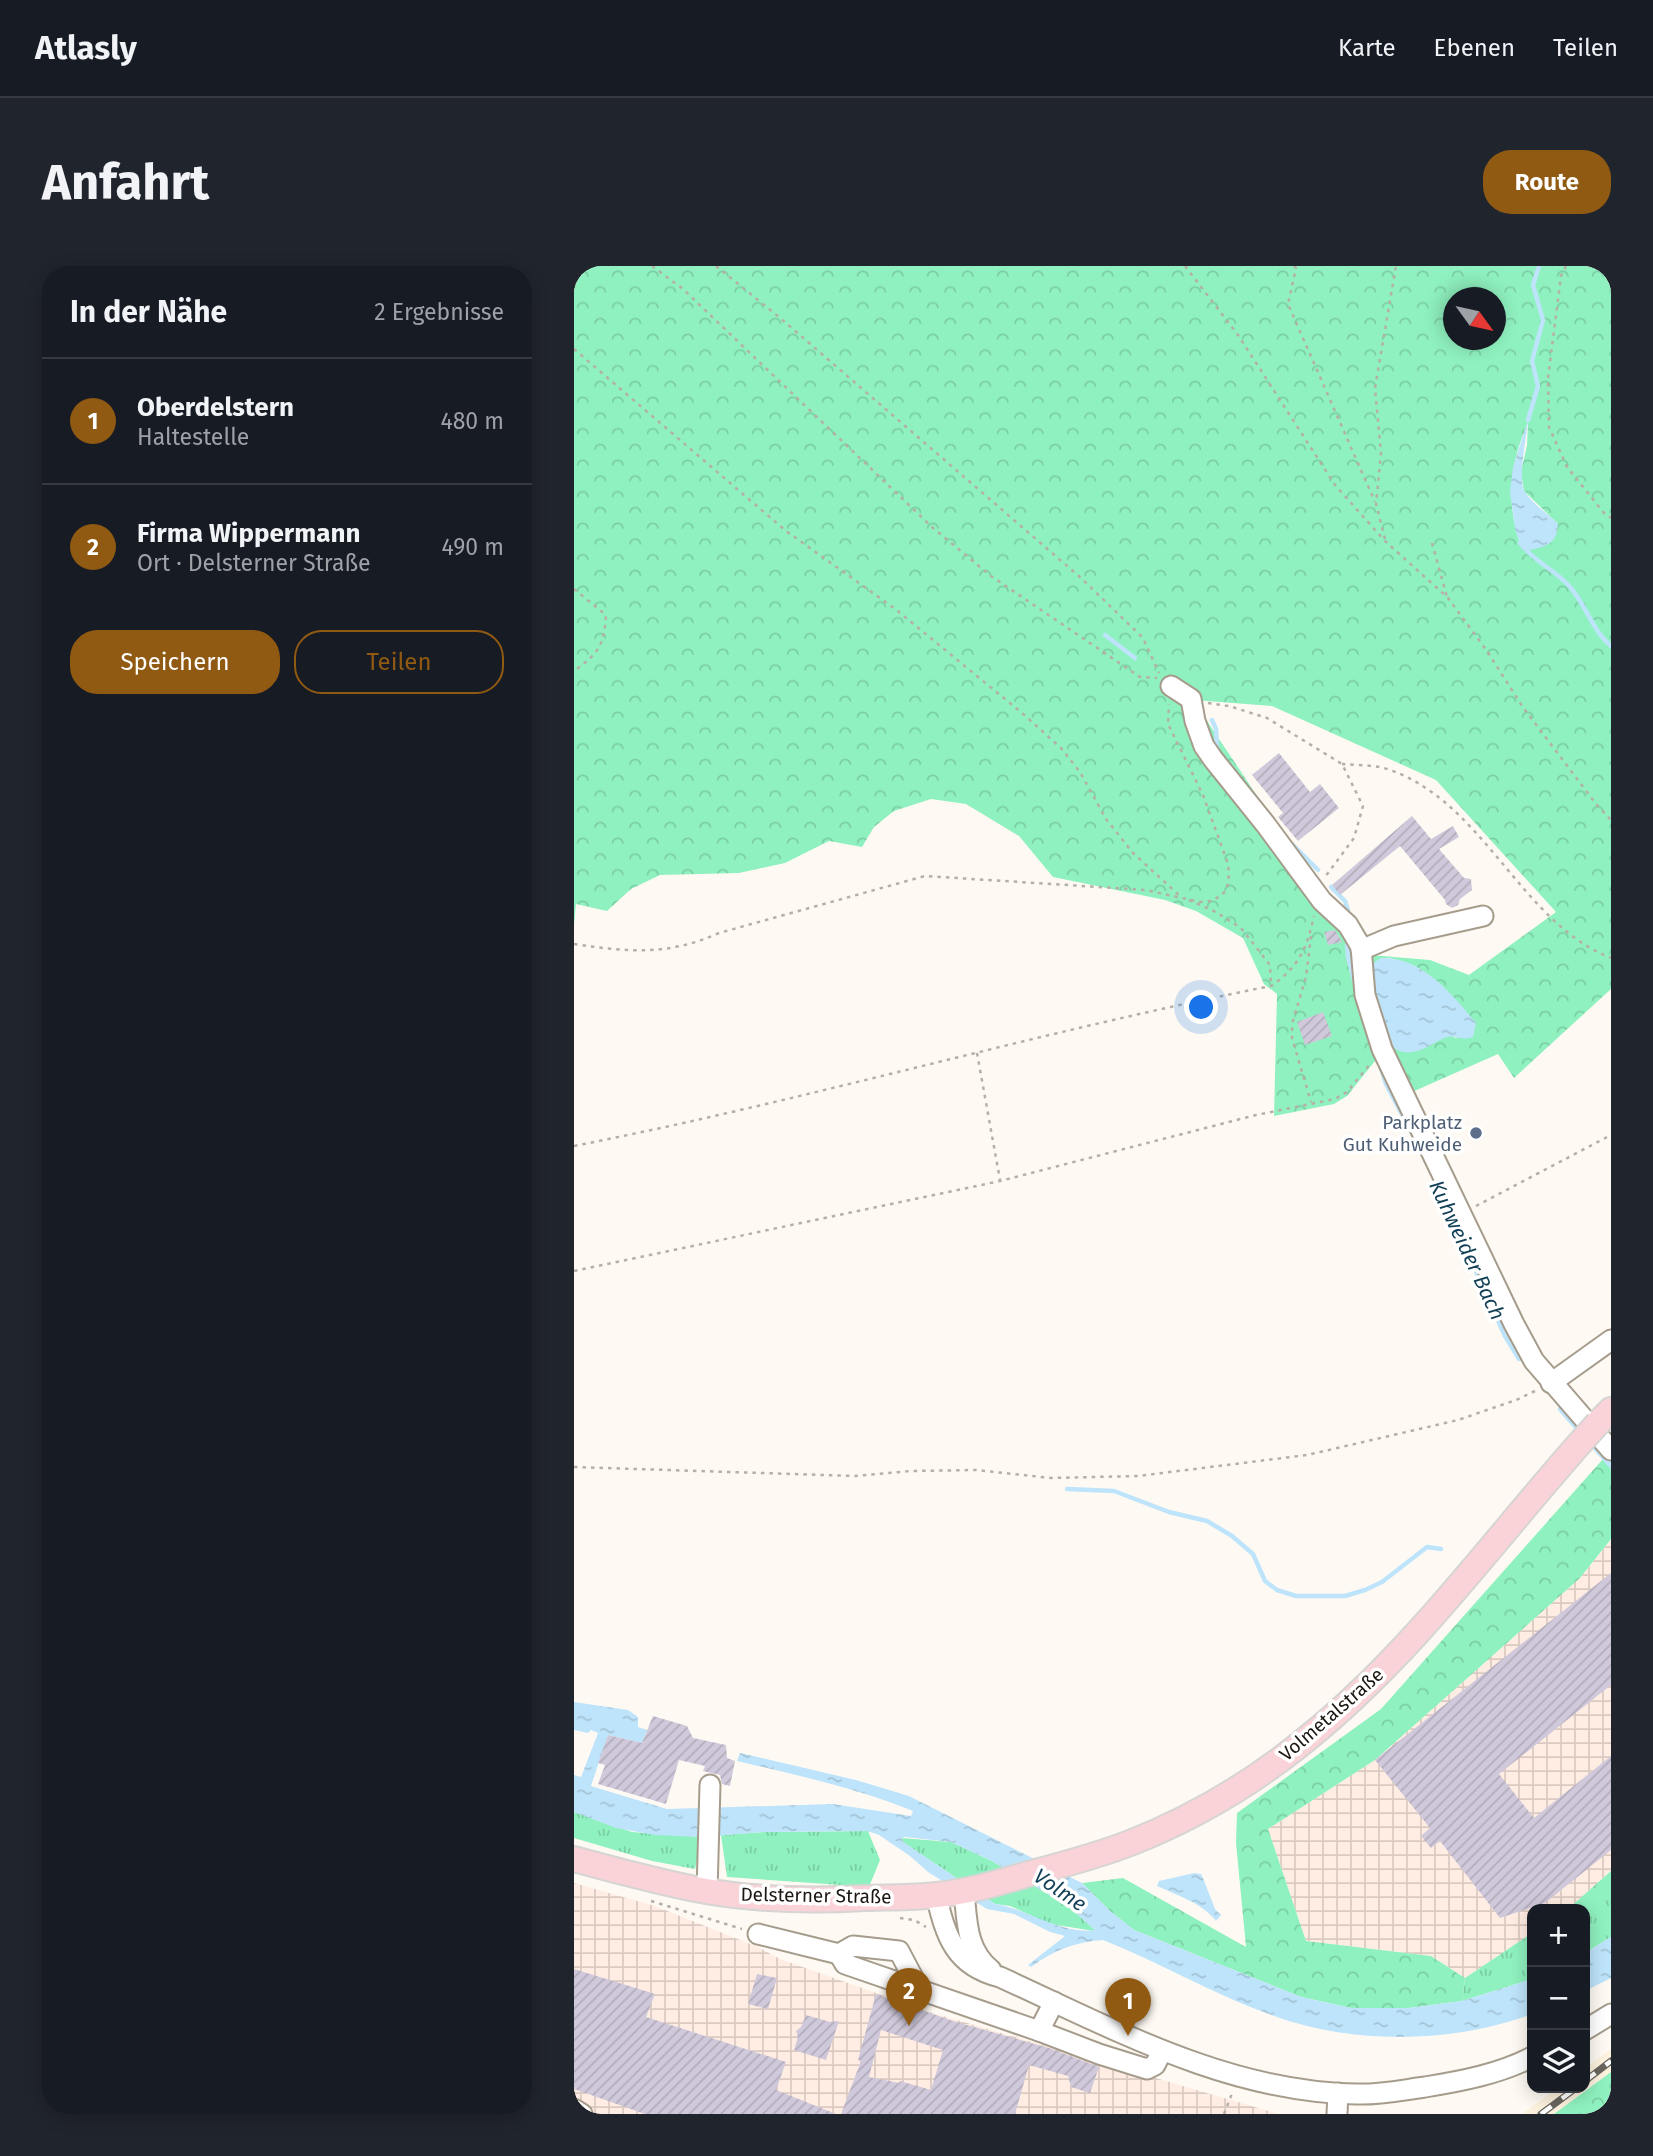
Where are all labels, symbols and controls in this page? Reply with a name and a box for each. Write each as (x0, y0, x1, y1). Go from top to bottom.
text: Atlasly (35, 28, 137, 68)
text: Karte (1338, 34, 1396, 62)
text: Ebenen (1434, 34, 1515, 62)
text: Teilen (1553, 34, 1618, 62)
button: Route (1483, 150, 1611, 214)
text: Anfahrt (42, 153, 209, 212)
north arrow (1443, 287, 1506, 350)
text: In der Nähe (70, 294, 227, 330)
text: 2 Ergebnisse (374, 298, 504, 326)
text: Oberdelstern (137, 392, 294, 423)
text: 1 (88, 407, 98, 435)
text: 480 m (440, 407, 504, 435)
text: Haltestelle (137, 423, 249, 451)
text: Firma Wippermann (137, 518, 360, 549)
text: 2 (87, 533, 99, 561)
text: 490 m (442, 533, 504, 561)
text: Ort · Delsterner Straße (137, 549, 371, 577)
button: Speichern (70, 630, 280, 694)
button: Teilen (294, 630, 504, 694)
your location (1184, 990, 1218, 1024)
place label: Parkplatz Gut Kuhweide (1343, 1111, 1462, 1156)
marker: Parkplatz Gut Kuhweide (1468, 1125, 1484, 1141)
water label: Kuhweider Bach (1423, 1176, 1511, 1324)
street label: Volmetalstraße (1275, 1663, 1388, 1766)
water label: Volme (1029, 1863, 1091, 1917)
street label: Delsterner Straße (740, 1883, 892, 1908)
map controls (1527, 1904, 1590, 2093)
button: + (1527, 1904, 1590, 1967)
button: − (1527, 1967, 1590, 2030)
pin: 2 (886, 1968, 932, 2026)
pin: 1 (1105, 1978, 1151, 2036)
button: layers (1527, 2030, 1590, 2093)

